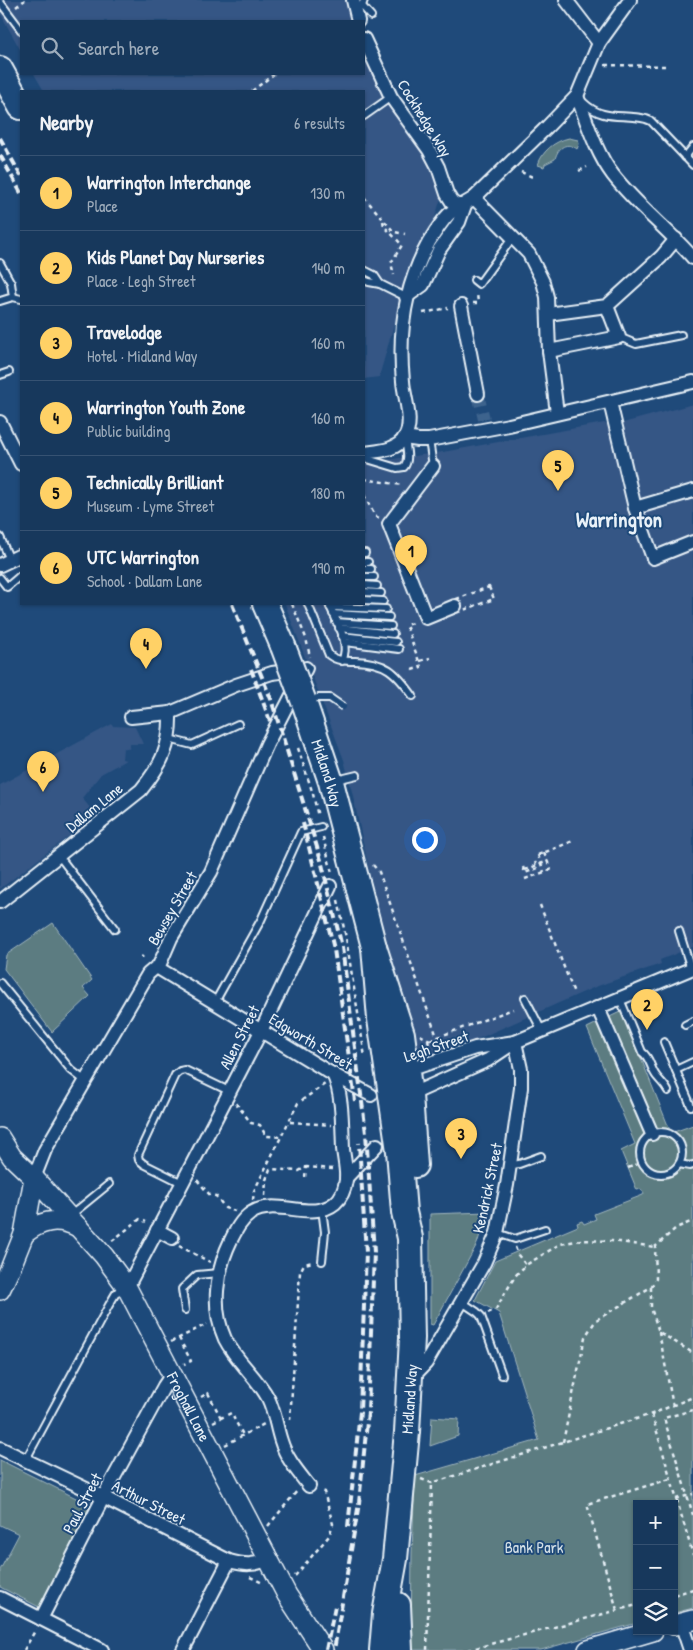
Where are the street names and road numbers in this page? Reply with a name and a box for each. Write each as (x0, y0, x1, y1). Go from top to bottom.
street label: Cockhedge Way (392, 75, 458, 161)
street label: Midland Way (306, 736, 348, 810)
street label: Dallam Lane (61, 777, 128, 837)
street label: Bewsey Street (142, 867, 202, 949)
street label: Allen Street (213, 1001, 265, 1073)
street label: Edgworth Street (265, 1007, 357, 1075)
street label: Legh Street (401, 1025, 472, 1067)
street label: Kendrick Street (467, 1140, 507, 1235)
street label: Midland Way (396, 1363, 422, 1435)
street label: Froghall Lane (161, 1367, 216, 1446)
street label: Paul Street (57, 1468, 107, 1537)
street label: Arthur Street (109, 1474, 190, 1530)

